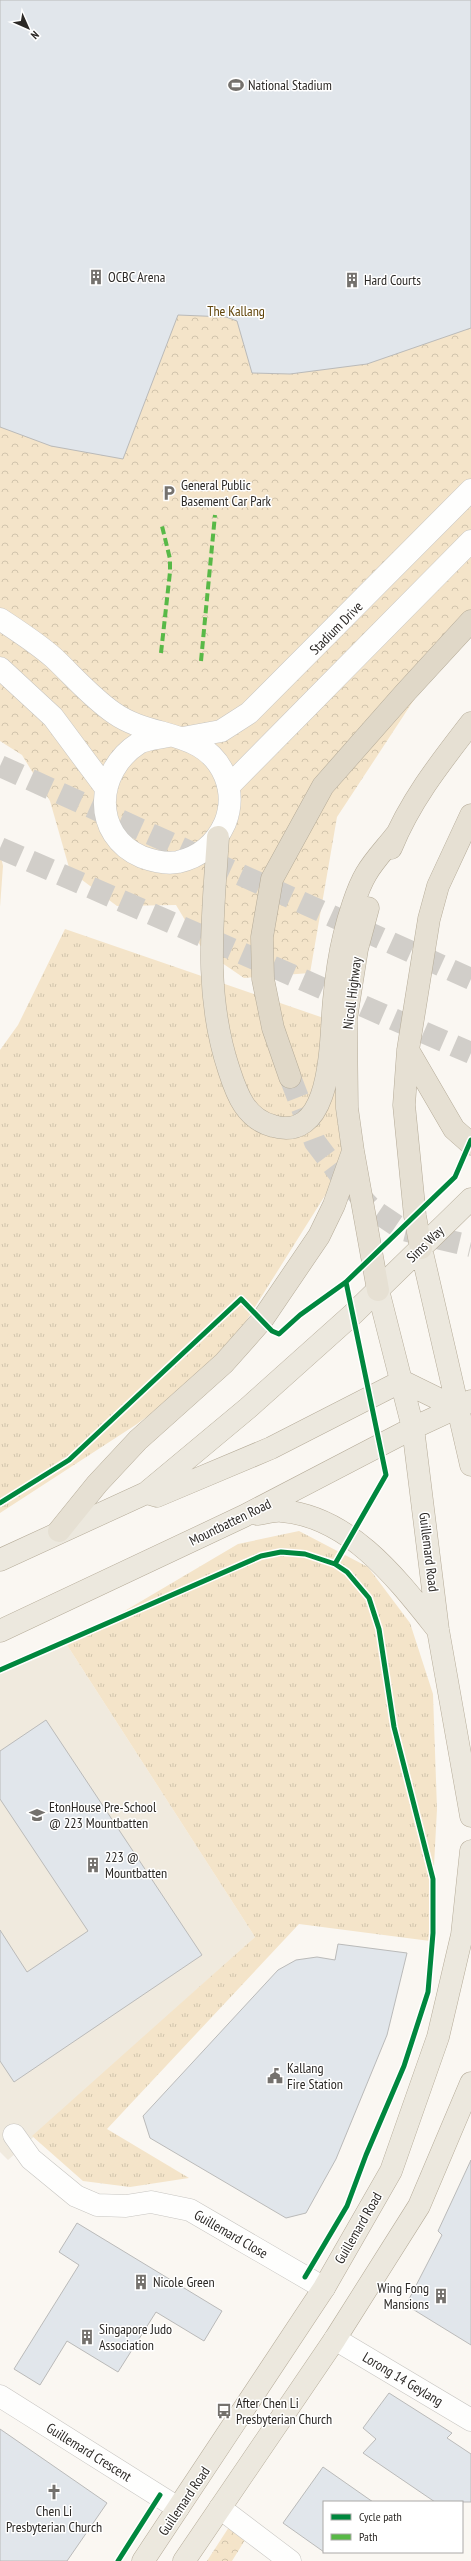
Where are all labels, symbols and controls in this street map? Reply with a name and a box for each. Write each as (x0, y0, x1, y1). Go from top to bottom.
north arrow (8, 8, 48, 48)
text: N (28, 28, 42, 42)
sports icon: National Stadium (227, 76, 245, 94)
place label: National Stadium (248, 76, 332, 94)
building icon: OCBC Arena (87, 268, 105, 286)
place label: OCBC Arena (108, 268, 165, 286)
building icon: Hard Courts (343, 271, 361, 289)
place label: Hard Courts (364, 271, 421, 289)
park label: The Kallang (207, 302, 265, 320)
place label: General Public Basement Car Park (181, 476, 272, 510)
parking icon: General Public Basement Car Park (160, 484, 178, 502)
street label: Stadium Drive (306, 597, 367, 658)
street label: Nicoll Highway (339, 955, 365, 1030)
street label: Sims Way (402, 1221, 448, 1266)
street label: Mountbatten Road (186, 1494, 274, 1550)
street label: Guillemard Road (415, 1511, 443, 1593)
place label: EtonHouse Pre-School @ 223 Mountbatten (49, 1798, 157, 1832)
school or university icon: EtonHouse Pre-School @ 223 Mountbatten (28, 1806, 46, 1824)
place label: 223 @ Mountbatten (105, 1848, 167, 1882)
building icon: 223 @ Mountbatten (84, 1856, 102, 1874)
place label: Kallang Fire Station (287, 2059, 343, 2093)
public building icon: Kallang Fire Station (266, 2067, 284, 2085)
street label: Guillemard Road (330, 2189, 386, 2267)
street label: Guillemard Close (191, 2206, 271, 2262)
building icon: Nicole Green (132, 2273, 150, 2291)
place label: Nicole Green (153, 2273, 215, 2291)
place label: Wing Fong Mansions (377, 2279, 429, 2313)
building icon: Wing Fong Mansions (432, 2287, 450, 2305)
place label: Singapore Judo Association (99, 2320, 172, 2354)
building icon: Singapore Judo Association (78, 2328, 96, 2346)
street label: Lorong 14 Geylang (360, 2348, 446, 2410)
place label: After Chen Li Presbyterian Church (236, 2394, 332, 2428)
bus stop icon: After Chen Li Presbyterian Church (215, 2402, 233, 2420)
street label: Guillemard Crescent (43, 2419, 135, 2485)
street label: Guillemard Road (154, 2463, 214, 2539)
church icon: Chen Li Presbyterian Church (45, 2483, 63, 2501)
legend (323, 2501, 463, 2553)
place label: Chen Li Presbyterian Church (6, 2502, 102, 2536)
text: Cycle path (359, 2509, 402, 2524)
text: Path (359, 2529, 377, 2544)

